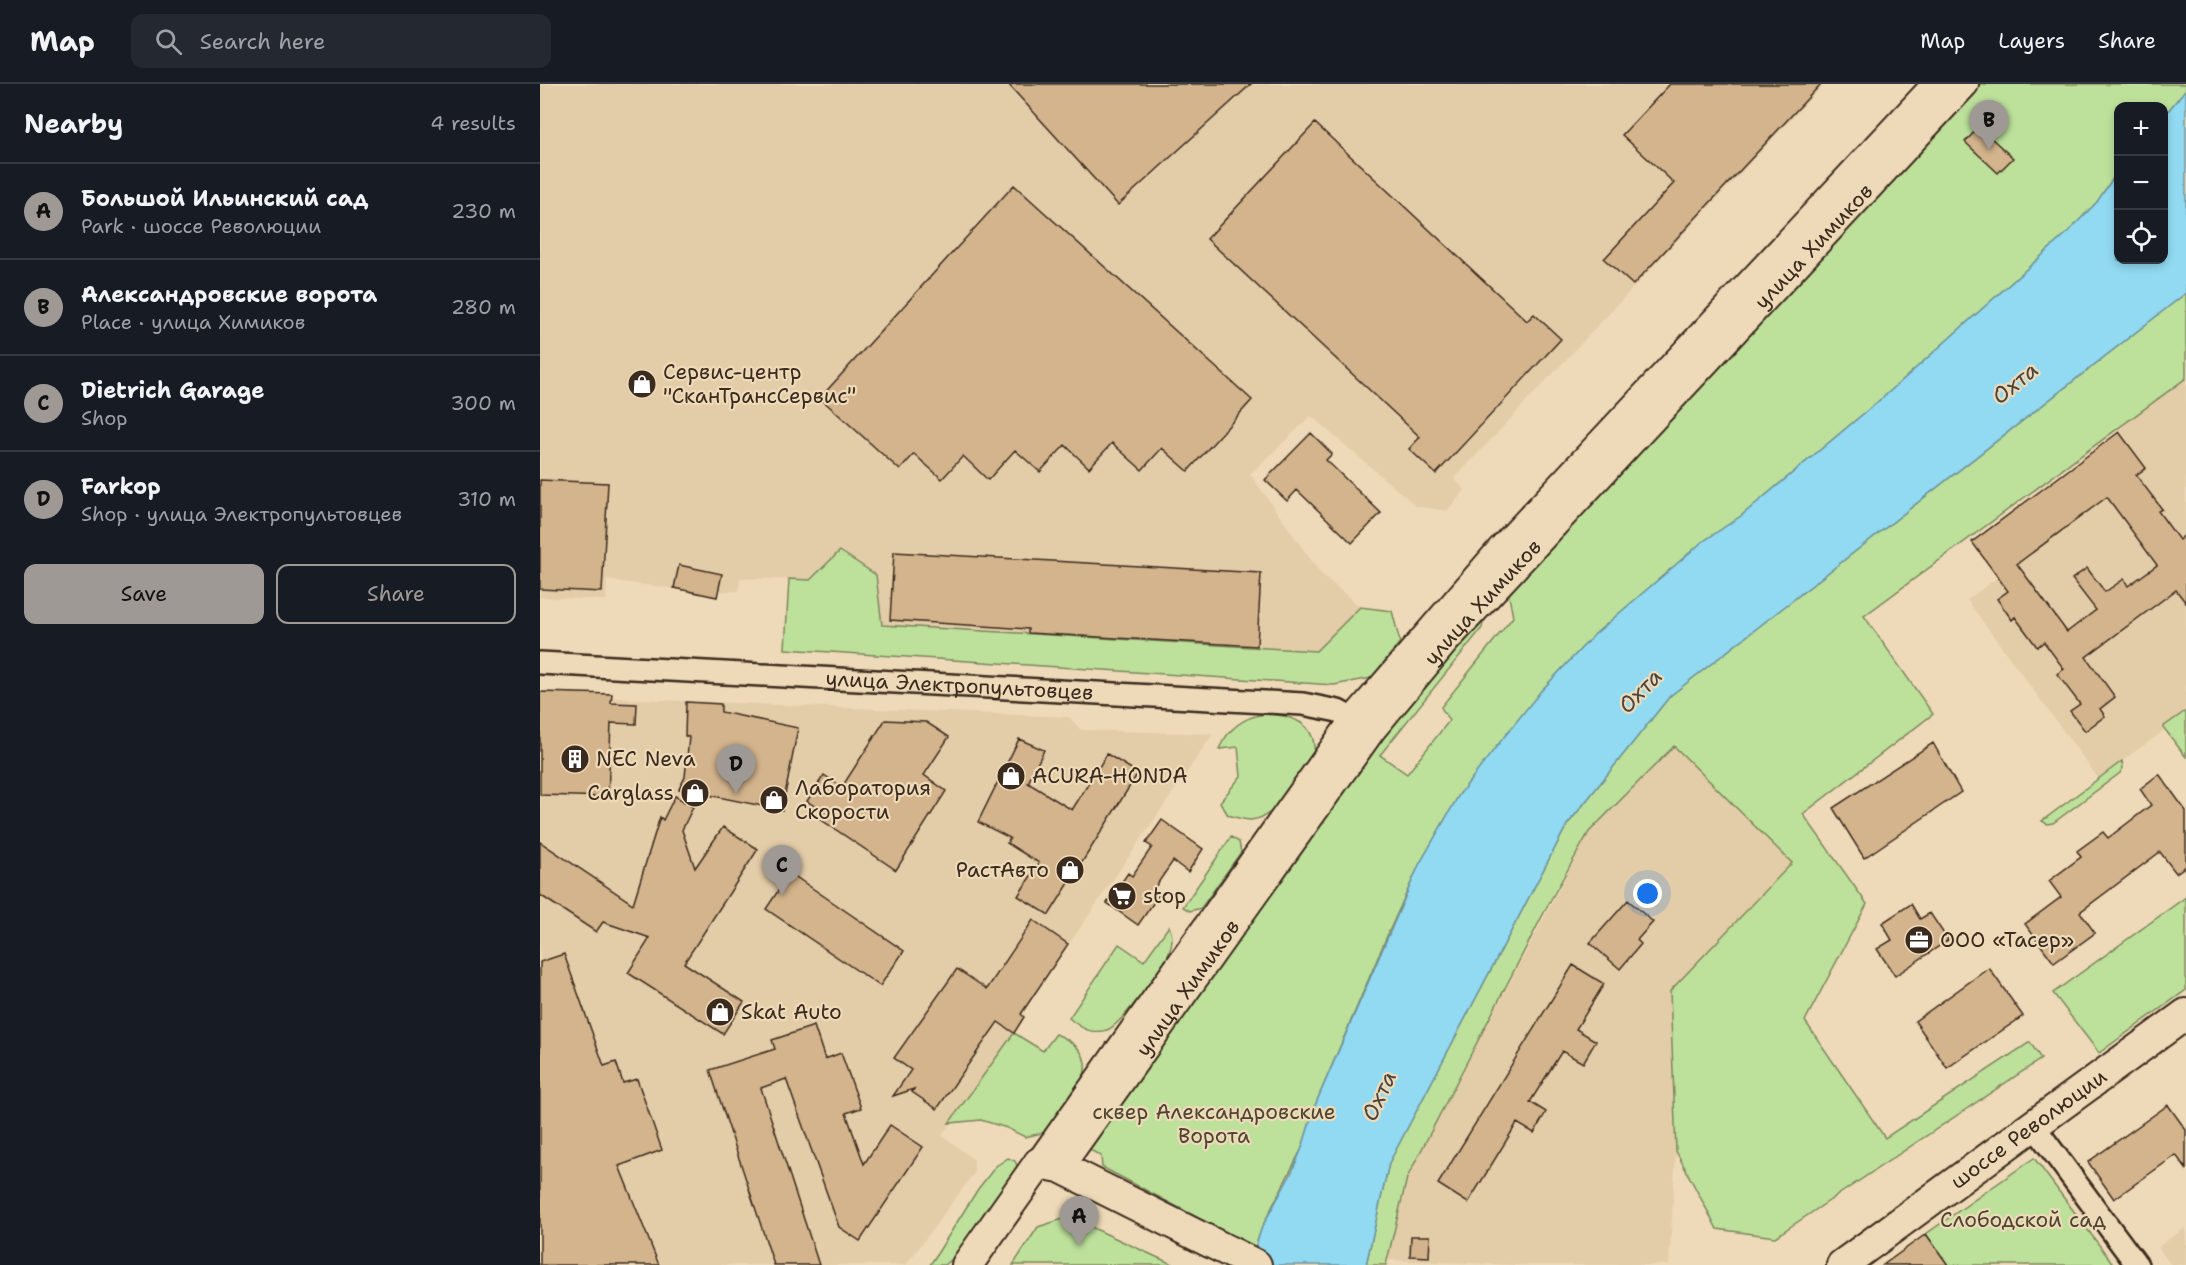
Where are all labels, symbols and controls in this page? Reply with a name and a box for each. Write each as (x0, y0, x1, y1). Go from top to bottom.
search box (131, 14, 551, 68)
text: Map (30, 22, 95, 60)
icon: search (152, 25, 185, 58)
text: Search here (200, 27, 325, 56)
text: Map (1920, 27, 1965, 55)
text: Layers (1998, 27, 2065, 55)
text: Share (2098, 27, 2156, 55)
pin: B (1970, 100, 2008, 150)
map controls (2114, 102, 2168, 264)
button: + (2114, 102, 2168, 156)
text: Nearby (24, 106, 123, 141)
text: 4 results (430, 110, 516, 136)
button: − (2114, 156, 2168, 210)
street label: улица Химиков (1748, 178, 1879, 315)
text: Большой Ильинский сад (81, 184, 368, 213)
text: A (36, 198, 51, 224)
text: 230 m (451, 198, 516, 224)
button: locate (2114, 210, 2168, 264)
text: Park · шоссе Революции (81, 213, 321, 239)
text: Александровские ворота (81, 280, 377, 309)
text: B (37, 294, 50, 320)
text: 280 m (451, 294, 516, 320)
text: Place · улица Химиков (81, 309, 305, 335)
water label: Охта (1986, 355, 2044, 411)
place label: Сервис-центр "СканТрансСервис" (663, 358, 856, 410)
shop icon: Сервис-центр "СканТрансСервис" (626, 368, 658, 400)
text: Dietrich Garage (81, 376, 265, 405)
text: C (37, 390, 50, 416)
text: 300 m (450, 390, 516, 416)
text: Shop (81, 405, 128, 431)
text: Farkop (81, 472, 161, 501)
text: D (36, 486, 51, 512)
text: 310 m (457, 486, 516, 512)
text: Shop · улица Электропультовцев (81, 501, 402, 527)
street label: улица Химиков (1418, 533, 1548, 671)
button: Save (24, 564, 264, 624)
button: Share (276, 564, 516, 624)
water label: Охта (1612, 662, 1668, 720)
street label: улица Электропультовцев (825, 664, 1094, 707)
building icon: NEC Neva (559, 743, 591, 775)
pin: D (716, 744, 756, 794)
place label: NEC Neva (596, 745, 696, 773)
shop icon: ACURA-HONDA (995, 760, 1027, 792)
place label: ACURA-HONDA (1032, 762, 1188, 790)
place label: Лаборатория Скорости (795, 774, 931, 826)
shop icon: Carglass (679, 777, 711, 809)
place label: Carglass (587, 779, 674, 807)
shop icon: Лаборатория Скорости (758, 784, 790, 816)
pin: C (762, 846, 802, 895)
shop icon: РастАвто (1054, 854, 1086, 886)
place label: РастАвто (956, 856, 1049, 884)
your location (1633, 879, 1662, 908)
supermarket icon: stop (1106, 880, 1138, 912)
place label: stop (1143, 882, 1186, 910)
street label: улица Химиков (1129, 914, 1246, 1062)
office icon: ООО «Тасер» (1903, 924, 1935, 956)
place label: ООО «Тасер» (1940, 926, 2074, 954)
shop icon: Skat Auto (704, 996, 736, 1028)
place label: Skat Auto (741, 998, 842, 1026)
street label: шоссе Революции (1945, 1062, 2113, 1195)
water label: Охта (1355, 1066, 1403, 1126)
park label: сквер Александровские Ворота (1092, 1098, 1336, 1150)
pin: A (1060, 1196, 1098, 1246)
park label: Слободской сад (1940, 1206, 2106, 1234)

